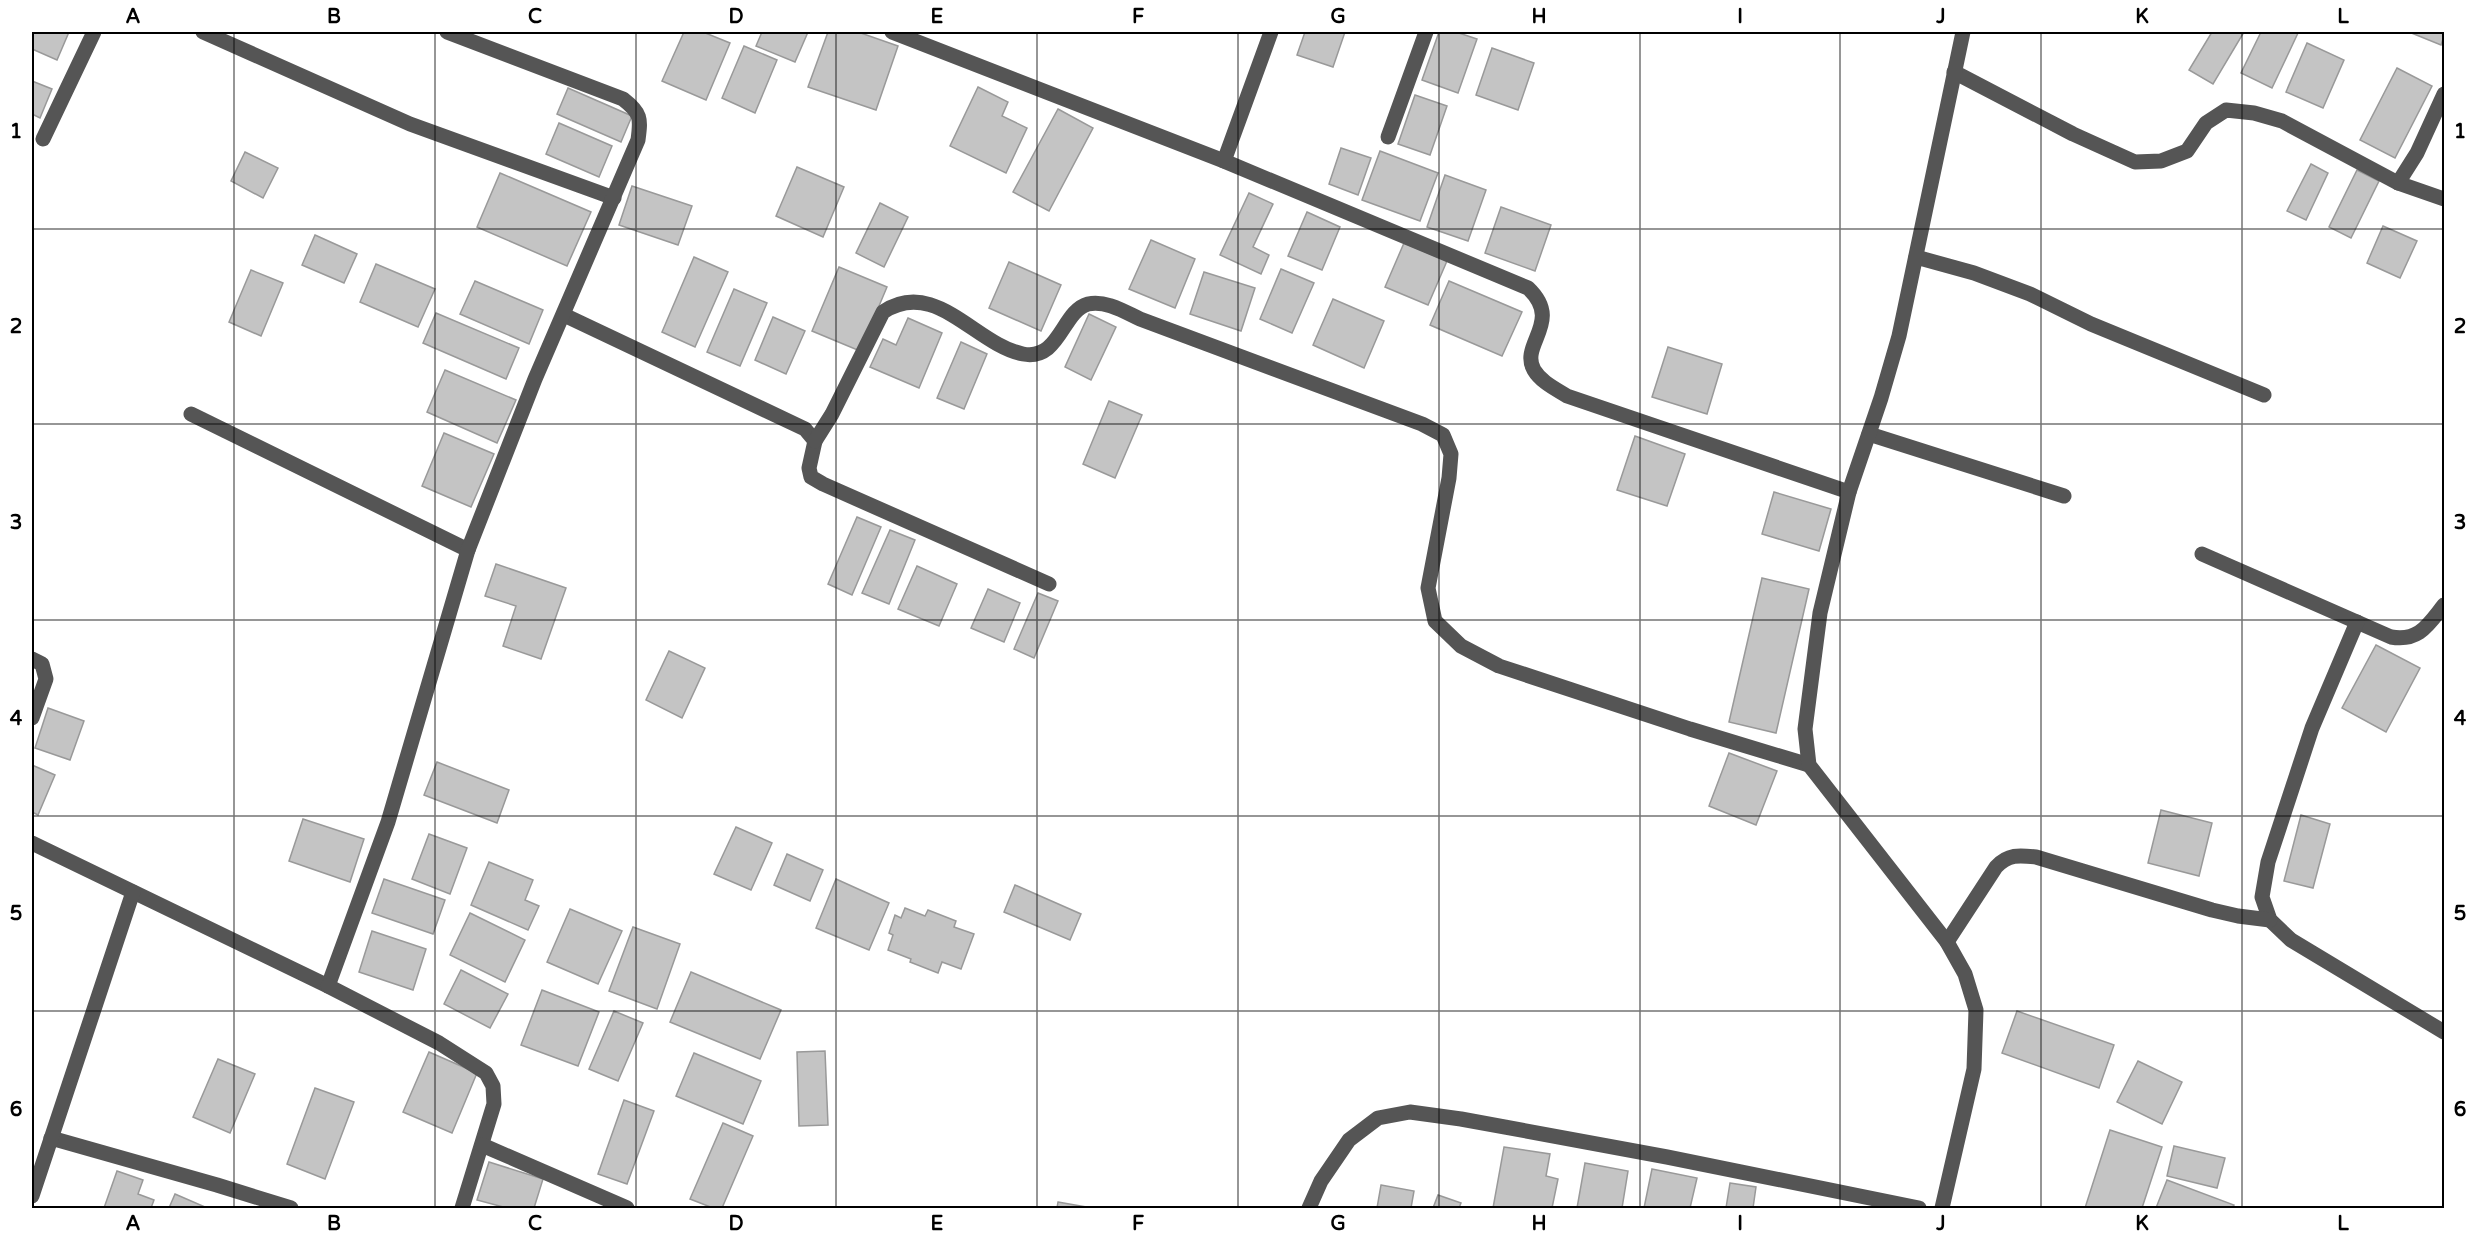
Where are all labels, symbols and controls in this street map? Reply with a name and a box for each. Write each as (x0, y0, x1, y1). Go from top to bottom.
text: A (126, 5, 141, 29)
text: B (327, 5, 341, 29)
text: C (528, 5, 542, 29)
text: D (728, 5, 744, 29)
text: E (931, 5, 944, 29)
text: F (1132, 5, 1144, 29)
text: G (1330, 5, 1346, 29)
text: H (1531, 5, 1547, 29)
text: I (1737, 5, 1743, 29)
text: J (1935, 5, 1946, 29)
text: K (2135, 5, 2149, 29)
text: L (2337, 5, 2349, 29)
text: 1 (10, 120, 22, 144)
text: 1 (2454, 120, 2466, 144)
text: 2 (10, 315, 22, 339)
text: 2 (2454, 315, 2466, 339)
text: 3 (10, 511, 22, 535)
text: 3 (2454, 511, 2466, 535)
text: 4 (10, 707, 23, 731)
text: 4 (2454, 707, 2467, 731)
text: 5 (10, 902, 22, 926)
text: 5 (2454, 902, 2466, 926)
text: 6 (10, 1098, 22, 1122)
text: 6 (2454, 1098, 2466, 1122)
text: A (126, 1212, 141, 1236)
text: B (327, 1212, 341, 1236)
text: C (528, 1212, 542, 1236)
text: D (728, 1212, 744, 1236)
text: E (931, 1212, 944, 1236)
text: F (1132, 1212, 1144, 1236)
text: G (1330, 1212, 1346, 1236)
text: H (1531, 1212, 1547, 1236)
text: I (1737, 1212, 1743, 1236)
text: J (1935, 1212, 1946, 1236)
text: K (2135, 1212, 2149, 1236)
text: L (2337, 1212, 2349, 1236)

